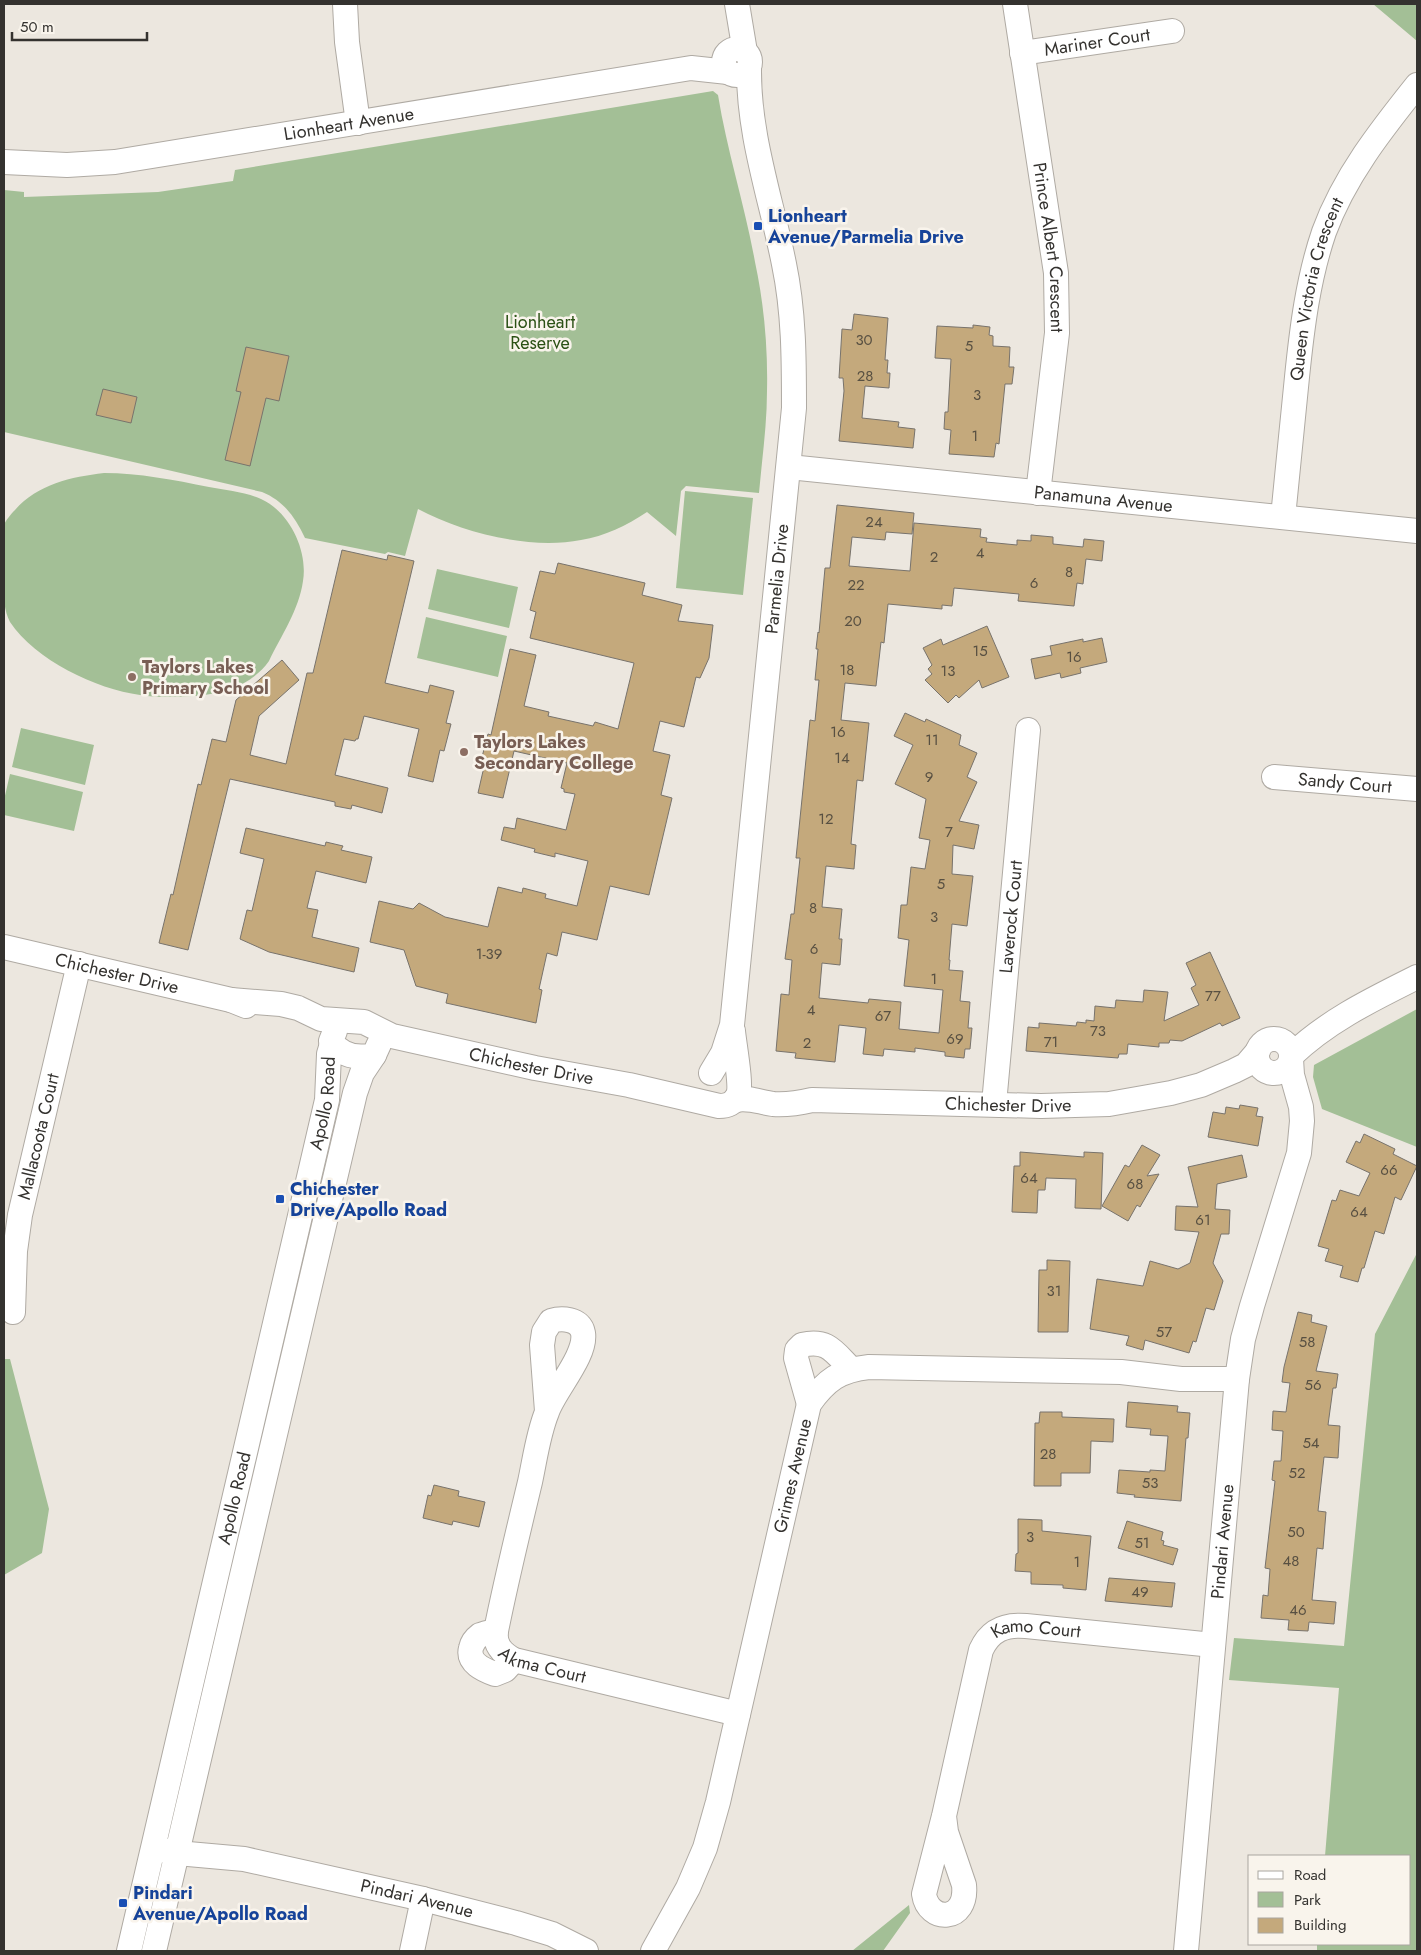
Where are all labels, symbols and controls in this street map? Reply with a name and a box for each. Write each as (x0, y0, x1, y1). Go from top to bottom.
scale bar (12, 10, 148, 42)
text: 50 m (20, 16, 54, 38)
street label: Mariner Court (1043, 21, 1152, 63)
street label: Lionheart Avenue (282, 100, 416, 147)
street label: Prince Albert Crescent (1026, 161, 1070, 333)
street label: Queen Victoria Crescent (1284, 192, 1350, 382)
place label: Lionheart Avenue/Parmelia Drive (767, 203, 964, 250)
marker: Lionheart Avenue/Parmelia Drive (752, 220, 764, 232)
park label: Lionheart Reserve (505, 309, 576, 356)
house number: 30 (855, 329, 873, 351)
house number: 5 (965, 335, 973, 357)
house number: 28 (857, 365, 873, 387)
house number: 3 (973, 384, 981, 406)
house number: 1 (972, 425, 978, 447)
street label: Panamuna Avenue (1033, 479, 1174, 519)
house number: 24 (865, 511, 883, 533)
street label: Parmelia Drive (758, 523, 795, 635)
house number: 4 (976, 542, 985, 564)
house number: 2 (930, 546, 938, 568)
house number: 8 (1065, 561, 1073, 583)
house number: 6 (1030, 572, 1038, 594)
house number: 22 (847, 574, 865, 596)
house number: 20 (844, 610, 862, 632)
house number: 15 (972, 640, 988, 662)
house number: 16 (1066, 646, 1082, 668)
place label: Taylors Lakes Primary School (142, 654, 269, 701)
house number: 18 (840, 659, 854, 681)
house number: 13 (941, 660, 955, 682)
marker: Taylors Lakes Primary School (126, 671, 138, 683)
house number: 16 (830, 721, 846, 743)
place label: Taylors Lakes Secondary College (474, 729, 634, 776)
house number: 11 (925, 729, 939, 751)
marker: Taylors Lakes Secondary College (458, 746, 470, 758)
house number: 14 (834, 747, 850, 769)
house number: 9 (925, 766, 933, 788)
street label: Sandy Court (1297, 766, 1393, 800)
house number: 12 (818, 808, 834, 830)
house number: 7 (945, 821, 953, 843)
street label: Laverock Court (993, 858, 1029, 974)
house number: 5 (937, 873, 945, 895)
house number: 8 (809, 897, 817, 919)
house number: 3 (930, 906, 938, 928)
house number: 6 (810, 938, 818, 960)
house number: 1-39 (476, 943, 502, 965)
street label: Chichester Drive (52, 946, 181, 1000)
house number: 1 (931, 968, 937, 990)
house number: 77 (1205, 985, 1221, 1007)
house number: 4 (807, 999, 816, 1021)
house number: 67 (875, 1005, 891, 1027)
house number: 73 (1090, 1020, 1106, 1042)
house number: 69 (946, 1028, 964, 1050)
house number: 71 (1044, 1031, 1058, 1053)
house number: 2 (803, 1032, 811, 1054)
street label: Chichester Drive (467, 1041, 595, 1091)
street label: Apollo Road (303, 1056, 342, 1153)
street label: Mallacoota Court (11, 1070, 66, 1202)
street label: Chichester Drive (945, 1090, 1072, 1119)
house number: 66 (1380, 1159, 1398, 1181)
house number: 64 (1020, 1167, 1038, 1189)
house number: 68 (1127, 1173, 1143, 1195)
place label: Chichester Drive/Apollo Road (290, 1176, 447, 1223)
marker: Chichester Drive/Apollo Road (274, 1193, 286, 1205)
house number: 64 (1350, 1201, 1368, 1223)
house number: 61 (1195, 1209, 1211, 1231)
house number: 31 (1047, 1280, 1061, 1302)
house number: 57 (1156, 1321, 1172, 1343)
house number: 58 (1299, 1331, 1315, 1353)
house number: 56 (1304, 1374, 1322, 1396)
street label: Grimes Avenue (767, 1416, 818, 1536)
house number: 54 (1302, 1432, 1320, 1454)
house number: 28 (1040, 1443, 1056, 1465)
street label: Apollo Road (211, 1449, 258, 1547)
house number: 52 (1289, 1462, 1306, 1484)
house number: 53 (1142, 1472, 1158, 1494)
street label: Pindari Avenue (1204, 1483, 1241, 1600)
house number: 50 (1287, 1521, 1305, 1543)
house number: 3 (1026, 1526, 1034, 1548)
house number: 51 (1134, 1532, 1150, 1554)
house number: 48 (1283, 1550, 1299, 1572)
house number: 1 (1074, 1551, 1080, 1573)
house number: 49 (1131, 1581, 1149, 1603)
house number: 46 (1289, 1599, 1307, 1621)
street label: Kamo Court (986, 1612, 1083, 1645)
street label: Akma Court (493, 1640, 589, 1690)
legend (1248, 1855, 1411, 1945)
text: Road (1294, 1864, 1326, 1886)
street label: Pindari Avenue (358, 1872, 476, 1925)
place label: Pindari Avenue/Apollo Road (132, 1880, 308, 1927)
text: Park (1294, 1889, 1321, 1911)
marker: Pindari Avenue/Apollo Road (117, 1897, 129, 1909)
text: Building (1294, 1914, 1346, 1936)

